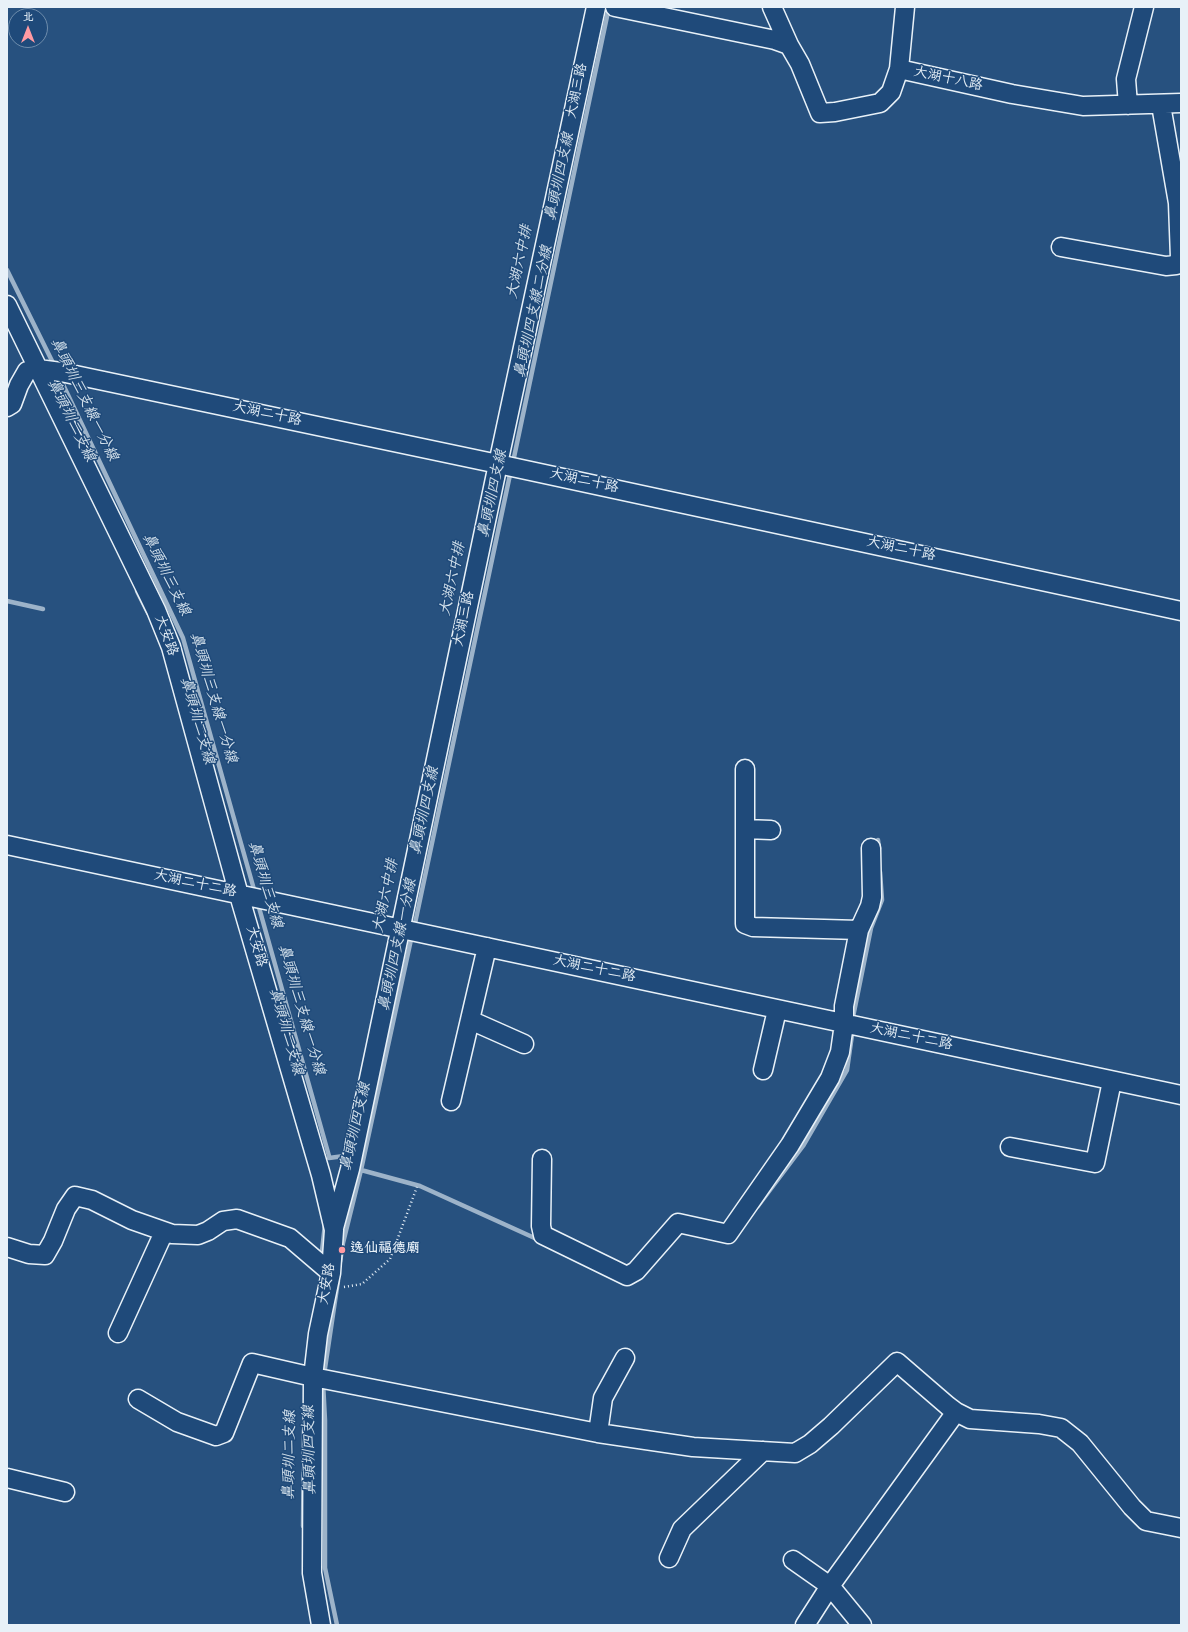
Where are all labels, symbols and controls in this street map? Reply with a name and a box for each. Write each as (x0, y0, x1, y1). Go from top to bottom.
north arrow (8, 8, 48, 48)
text: 北 (23, 8, 34, 26)
street label: 大湖三路 (564, 62, 592, 120)
street label: 大湖十八路 (912, 65, 984, 95)
water label: 鼻頭圳四支線 (543, 131, 579, 223)
water label: 大湖六中排 (504, 223, 538, 301)
water label: 鼻頭圳四支線二分線 (512, 244, 558, 380)
water label: 鼻頭圳三支線一分線 (45, 335, 121, 465)
water label: 鼻頭圳二支線 (42, 377, 98, 465)
street label: 大湖二十路 (231, 400, 303, 430)
water label: 鼻頭圳四支線 (476, 448, 512, 540)
street label: 大湖二十路 (548, 467, 620, 497)
water label: 鼻頭圳三支線 (137, 531, 193, 619)
street label: 大湖二十路 (865, 535, 937, 565)
water label: 大湖六中排 (437, 540, 471, 618)
street label: 大湖三路 (451, 590, 479, 648)
street label: 大安路 (150, 613, 180, 659)
water label: 鼻頭圳三支線一分線 (185, 631, 239, 765)
water label: 鼻頭圳二支線 (175, 675, 217, 767)
water label: 鼻頭圳四支線 (408, 765, 444, 857)
water label: 鼻頭圳三支線 (243, 839, 285, 931)
water label: 大湖六中排 (370, 857, 404, 935)
street label: 大湖二十二路 (152, 868, 238, 902)
water label: 鼻頭圳四支線一分線 (376, 877, 422, 1013)
street label: 大安路 (241, 924, 269, 970)
water label: 鼻頭圳三支線一分線 (273, 943, 327, 1077)
street label: 大湖二十二路 (551, 953, 637, 987)
water label: 鼻頭圳二支線 (264, 986, 306, 1078)
street label: 大湖二十二路 (868, 1021, 954, 1055)
water label: 鼻頭圳四支線 (338, 1081, 376, 1173)
place label: 逸仙福德廟 (350, 1242, 420, 1258)
marker: 逸仙福德廟 (337, 1245, 347, 1255)
street label: 大安路 (316, 1262, 340, 1306)
water label: 鼻頭圳四支線 (301, 1405, 321, 1495)
water label: 鼻頭圳二支線 (281, 1410, 301, 1500)

